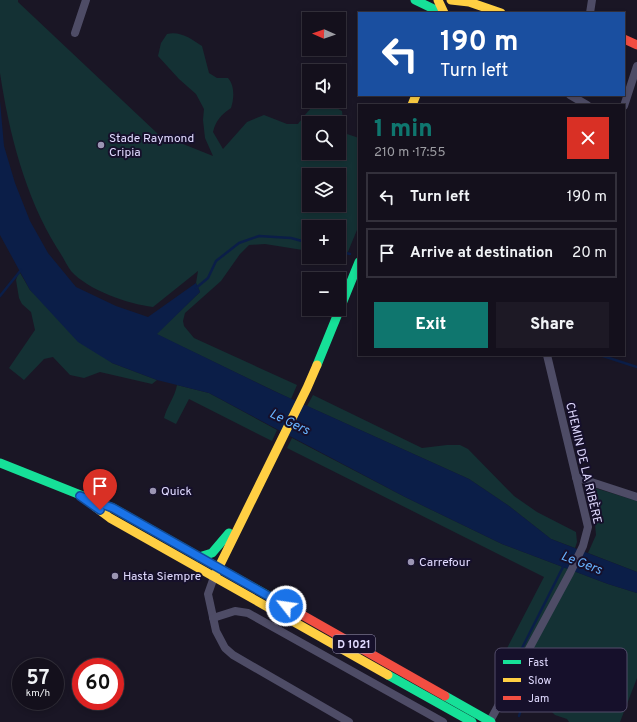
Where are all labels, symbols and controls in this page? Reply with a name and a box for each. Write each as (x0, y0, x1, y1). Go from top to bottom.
north arrow (302, 12, 346, 56)
map controls (302, 12, 346, 316)
text: 190 m (440, 25, 518, 61)
icon: left (374, 28, 426, 80)
text: Turn left (440, 60, 508, 83)
button: sound (302, 64, 346, 108)
text: 1 min (374, 115, 433, 145)
button: search (302, 116, 346, 160)
button: close (567, 117, 609, 159)
place label: Stade Raymond Cripia (109, 131, 194, 161)
marker: Stade Raymond Cripia (96, 140, 106, 150)
text: 210 m · 17:55 (374, 145, 445, 161)
button: layers (302, 168, 346, 212)
icon: left (376, 186, 398, 208)
text: Turn left (410, 188, 470, 207)
text: 190 m (567, 188, 607, 207)
button: + (302, 220, 346, 264)
icon: arrive (376, 242, 398, 264)
text: Arrive at destination (410, 244, 553, 263)
text: 20 m (572, 244, 607, 263)
button: − (302, 272, 346, 316)
button: Exit (374, 302, 488, 348)
button: Share (496, 302, 609, 348)
street label: CHEMIN DE LA RIBÈRE (561, 401, 605, 526)
water label: Le Gers (266, 406, 312, 439)
pin (83, 469, 117, 510)
icon: arrive (89, 475, 111, 497)
place label: Quick (161, 484, 192, 500)
marker: Quick (148, 486, 158, 496)
water label: Le Gers (559, 549, 604, 579)
place label: Carrefour (419, 555, 471, 571)
marker: Carrefour (406, 557, 416, 567)
place label: Hasta Siempre (123, 569, 201, 585)
marker: Hasta Siempre (110, 571, 120, 581)
position arrow (265, 585, 307, 627)
road number: D 1021 (333, 635, 375, 653)
legend (495, 648, 627, 712)
text: Fast (528, 656, 548, 670)
speed limit sign: 60 (72, 658, 124, 710)
text: 57 (27, 666, 49, 692)
text: Slow (528, 674, 551, 688)
text: km/h (26, 687, 50, 700)
text: Jam (528, 692, 549, 706)

